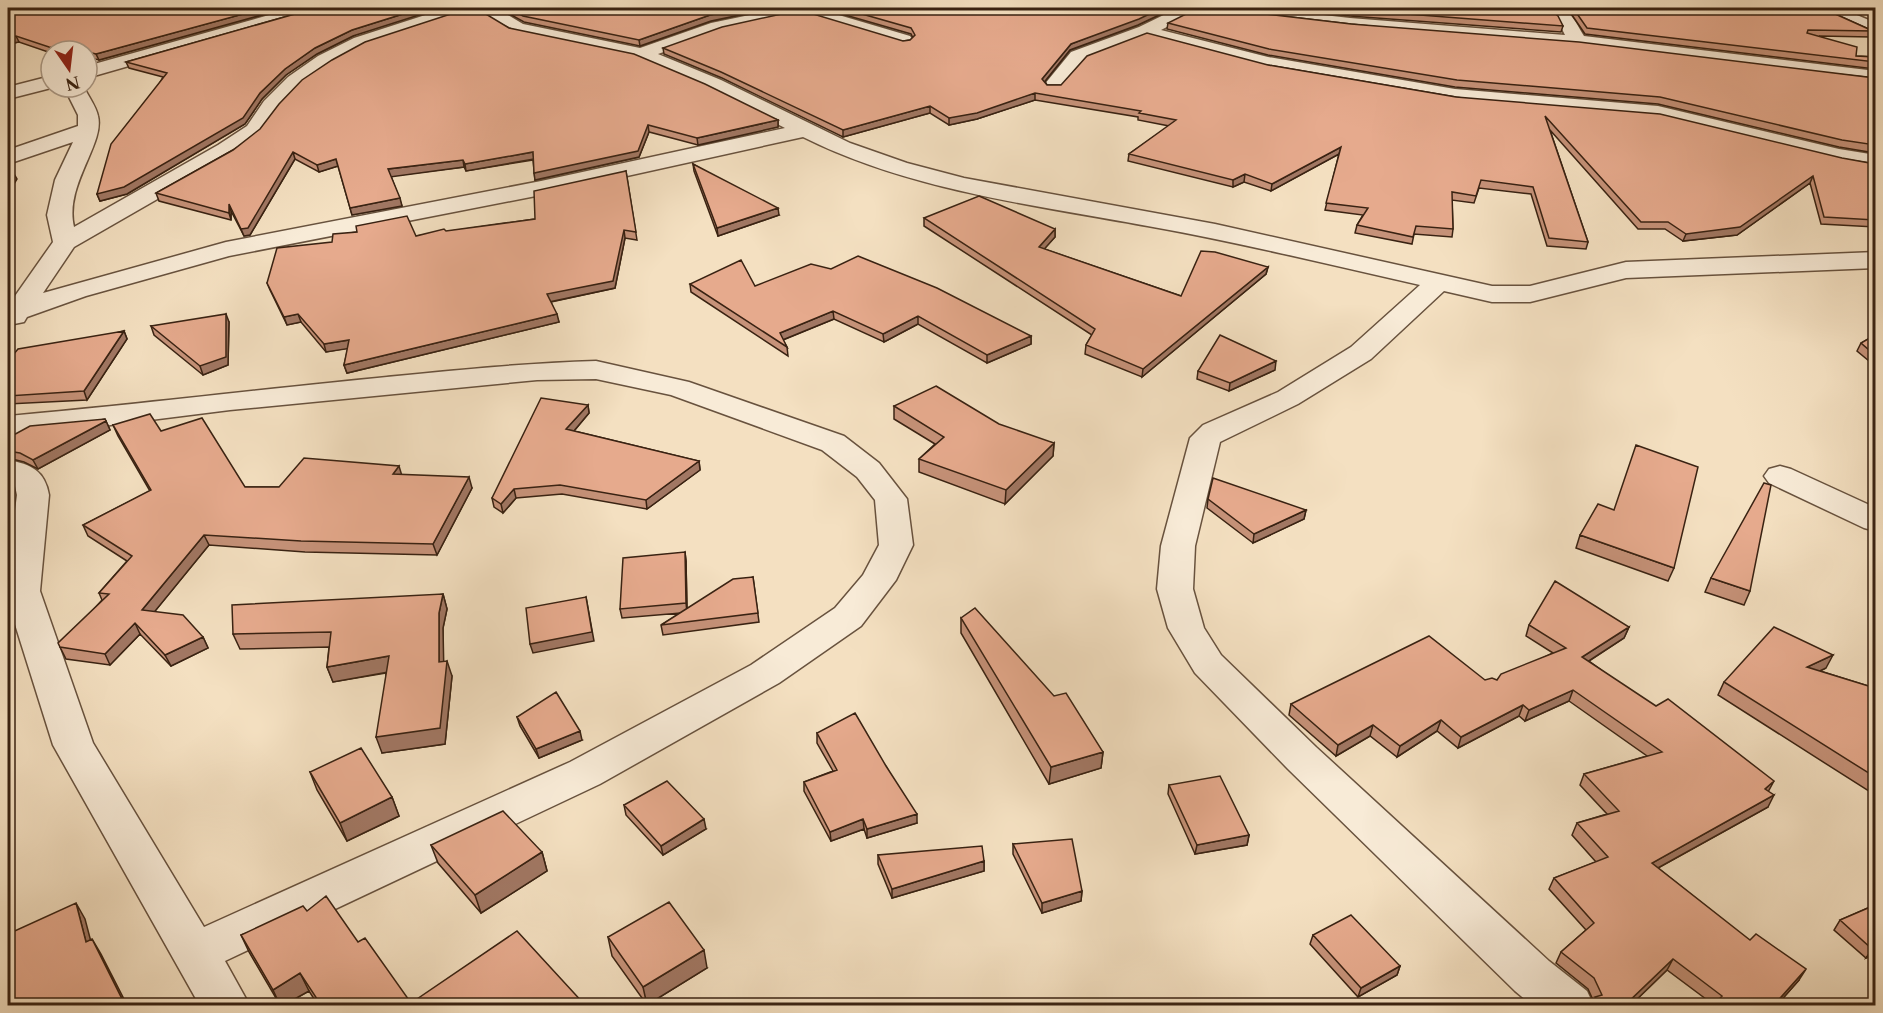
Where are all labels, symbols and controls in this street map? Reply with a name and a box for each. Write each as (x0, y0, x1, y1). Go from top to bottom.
north arrow (39, 39, 99, 99)
text: N (63, 72, 82, 95)

